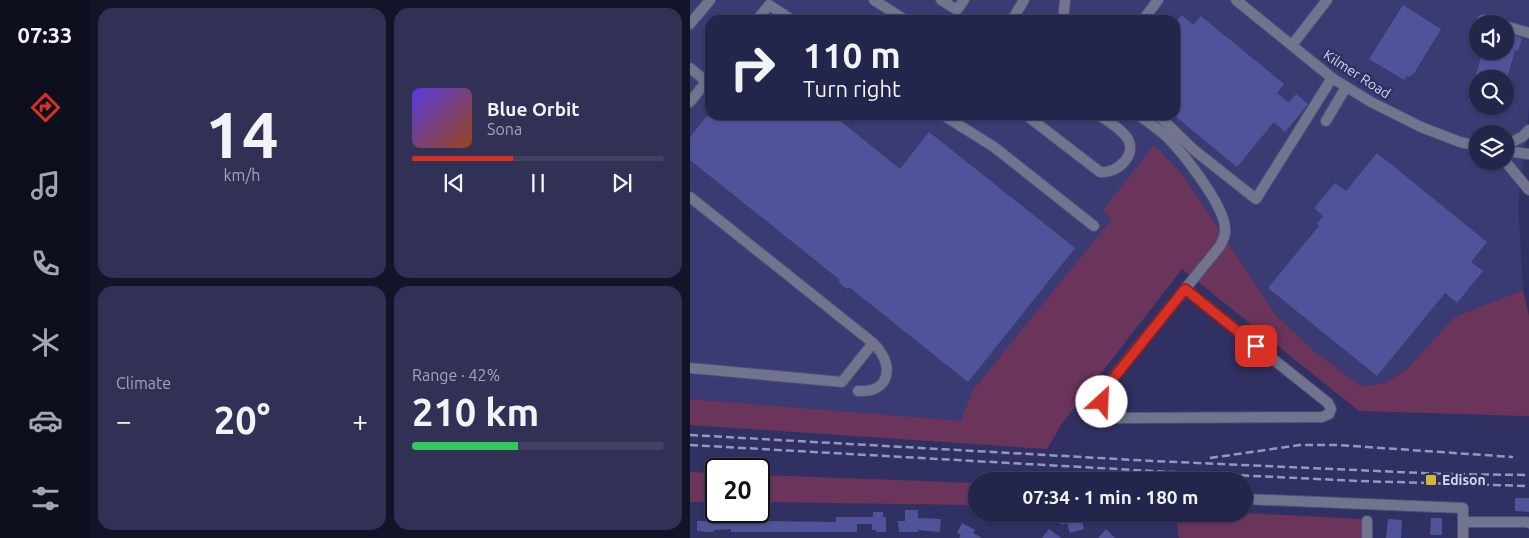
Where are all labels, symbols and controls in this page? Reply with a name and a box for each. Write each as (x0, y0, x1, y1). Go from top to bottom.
map controls (1469, 15, 1514, 170)
button: sound (1469, 15, 1514, 60)
text: 07:33 (17, 22, 73, 47)
icon: right (720, 35, 785, 100)
text: 110 m (803, 35, 901, 75)
street label: Kilmer Road (1321, 46, 1393, 102)
button: search (1469, 70, 1514, 115)
text: Turn right (803, 76, 901, 101)
icon: directions (28, 90, 63, 125)
text: 14 (205, 97, 279, 170)
text: Blue Orbit (487, 98, 580, 120)
text: Sona (487, 120, 522, 138)
button: layers (1469, 125, 1514, 170)
text: km/h (224, 166, 260, 184)
icon: music (28, 168, 63, 203)
icon: previous (440, 169, 468, 197)
icon: pause (524, 169, 552, 197)
icon: next (608, 169, 636, 197)
icon: phone (28, 246, 63, 281)
icon: climate (28, 325, 63, 360)
pin (1235, 325, 1277, 367)
icon: arrive (1242, 332, 1270, 360)
text: Range · 42% (412, 366, 500, 384)
text: Climate (116, 374, 171, 392)
position arrow (1075, 375, 1127, 427)
text: 210 km (412, 391, 539, 433)
text: 20° (214, 399, 270, 441)
icon: car (28, 403, 63, 438)
text: − (116, 405, 132, 436)
text: + (352, 405, 368, 436)
speed limit sign: 20 (705, 458, 770, 523)
place label: Edison (1442, 472, 1486, 488)
marker: Edison (1424, 473, 1438, 487)
icon: filters (28, 481, 63, 516)
text: 07:34 · 1 min · 180 m (1023, 486, 1198, 508)

